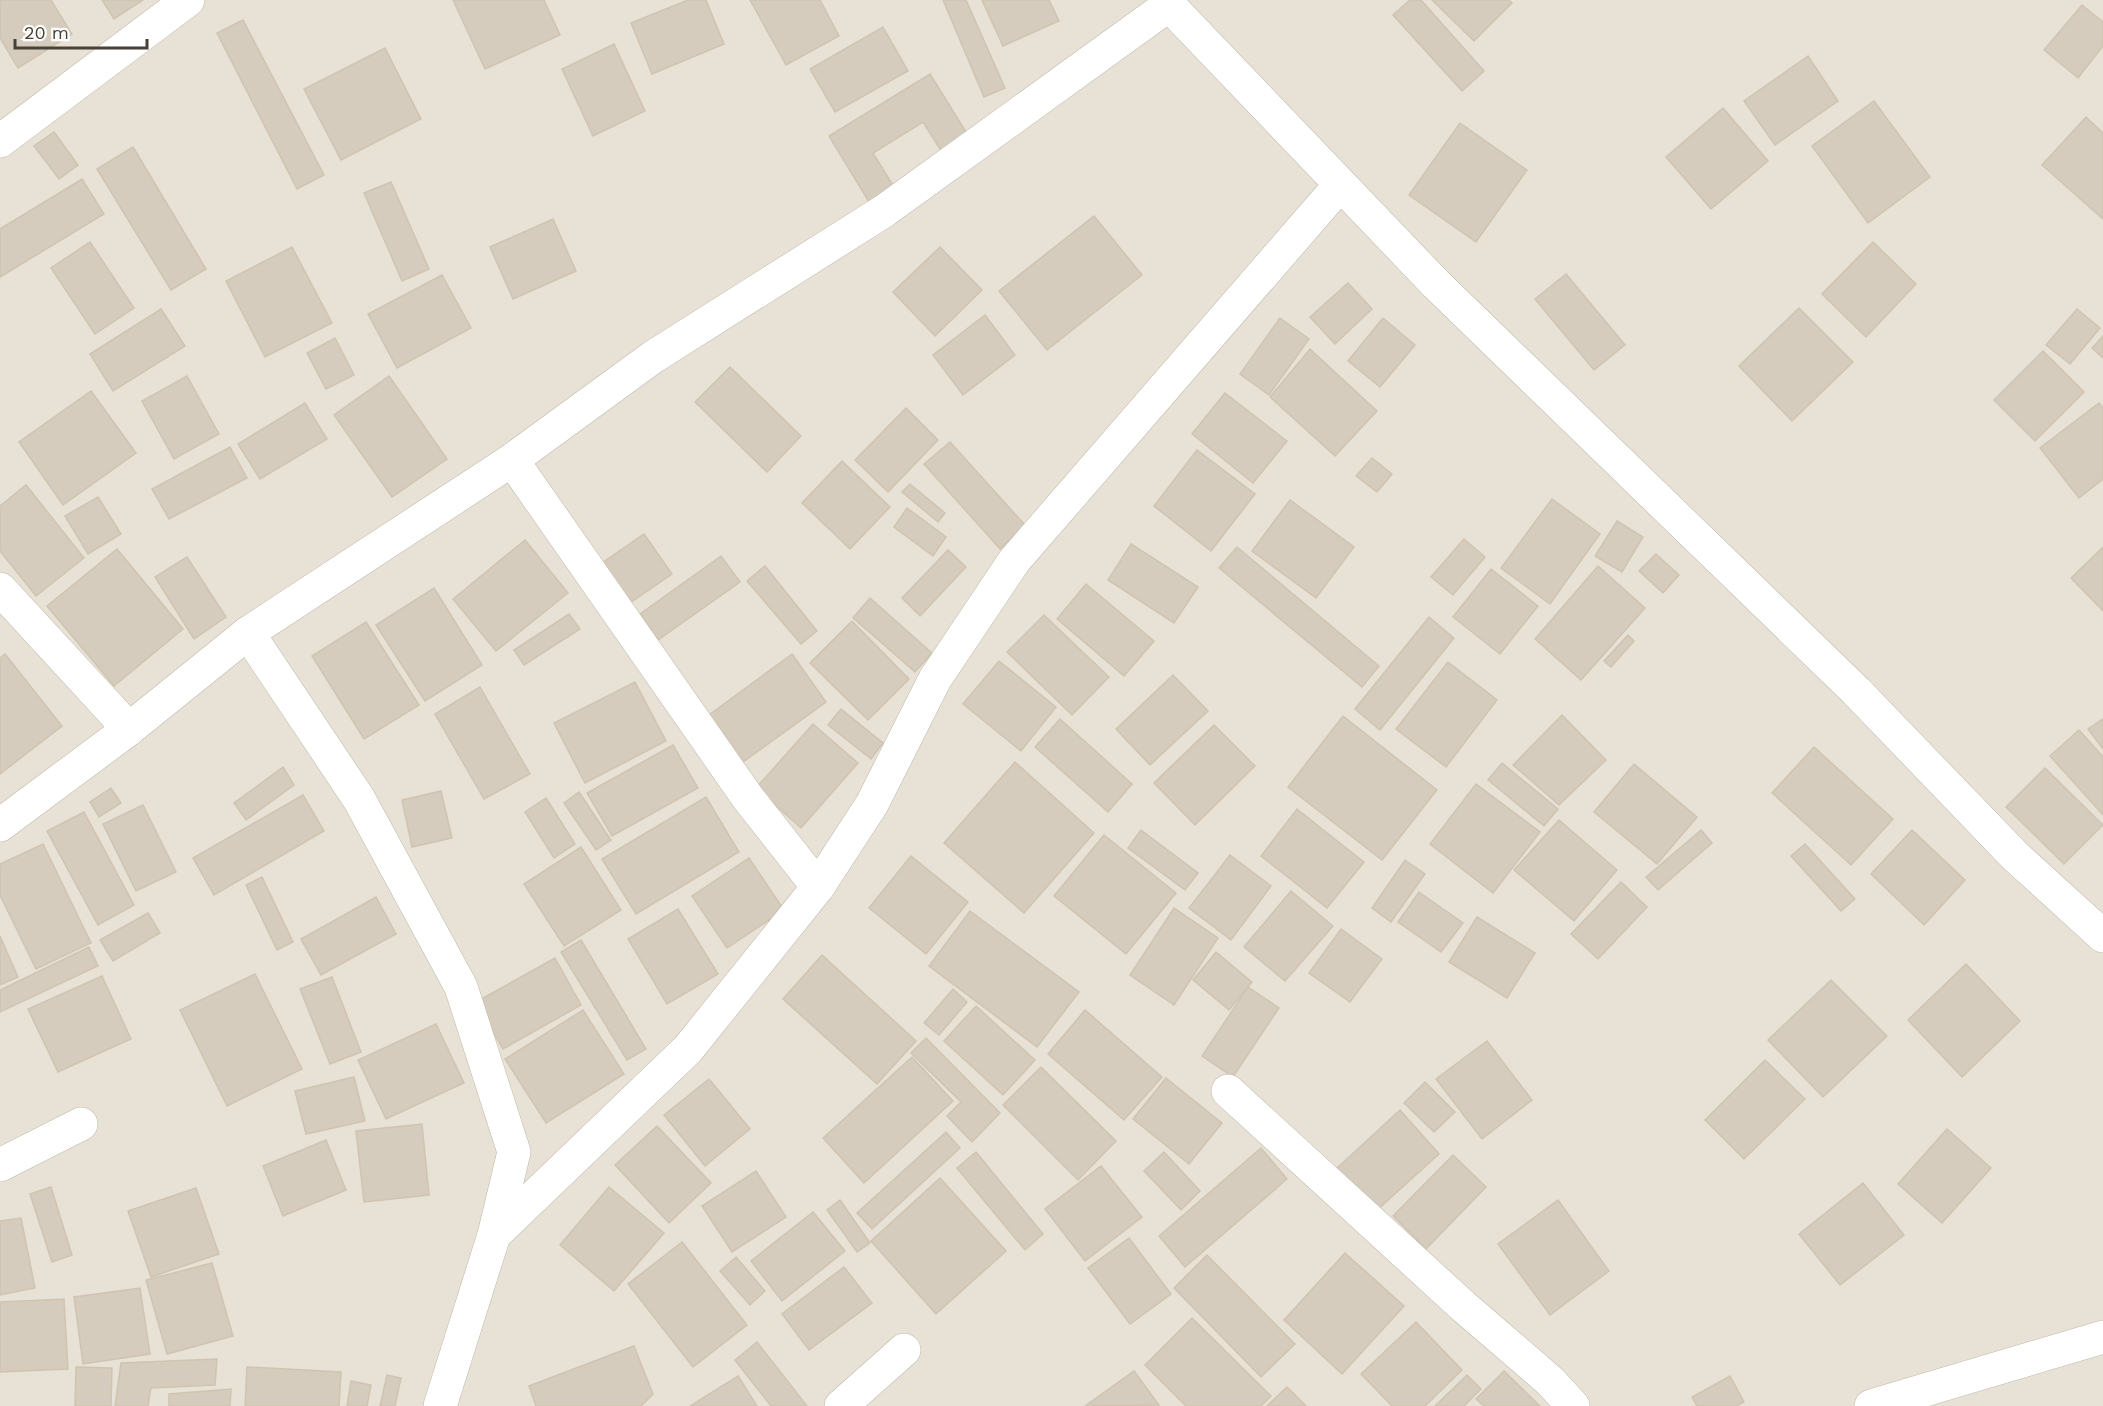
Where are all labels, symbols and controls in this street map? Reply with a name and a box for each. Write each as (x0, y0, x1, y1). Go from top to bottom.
scale bar (15, 12, 147, 50)
text: 20 m (24, 22, 69, 43)

